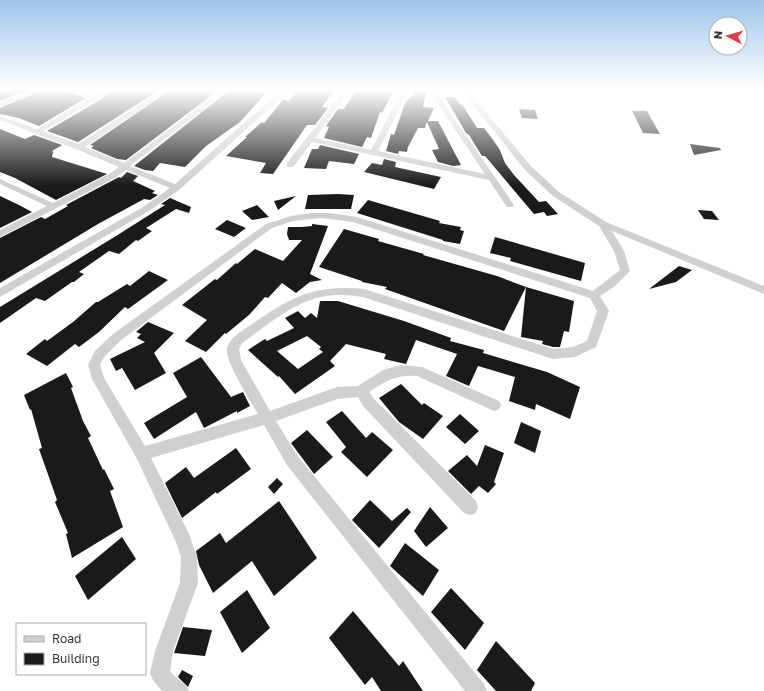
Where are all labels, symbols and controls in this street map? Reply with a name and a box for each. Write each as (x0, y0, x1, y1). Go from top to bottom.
north arrow (708, 16, 748, 56)
text: N (711, 30, 724, 40)
legend (16, 623, 146, 675)
text: Road (52, 631, 81, 646)
text: Building (52, 651, 100, 666)

